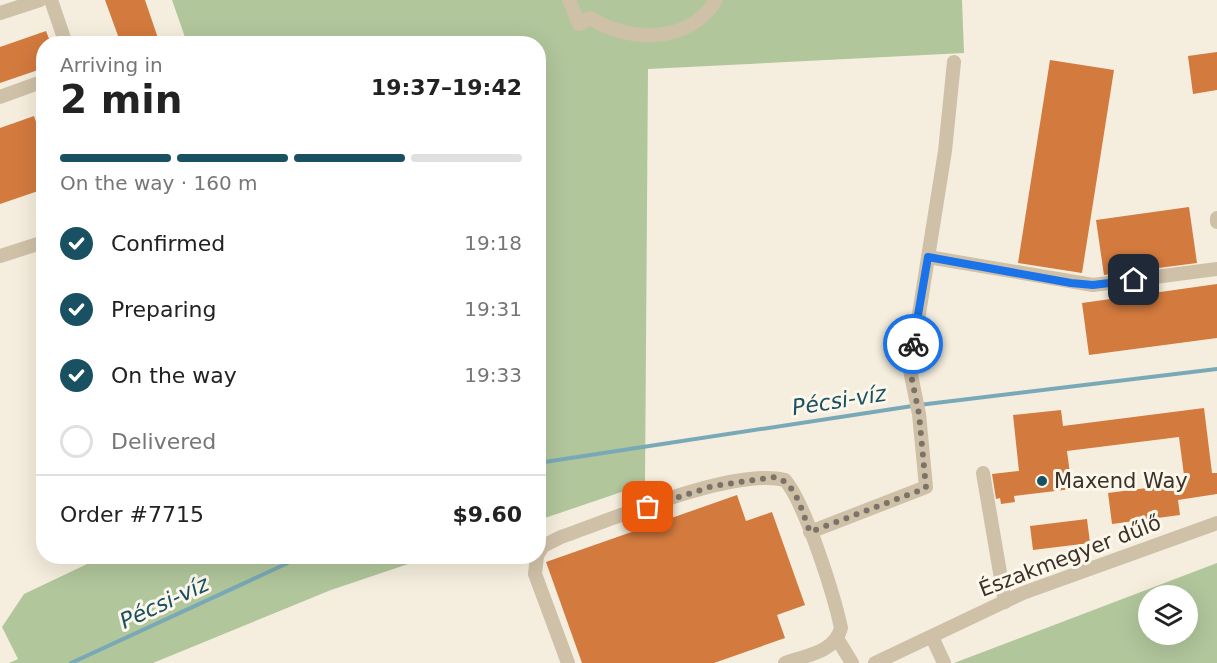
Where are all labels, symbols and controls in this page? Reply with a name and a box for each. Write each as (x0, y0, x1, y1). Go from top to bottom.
text: Arriving in (60, 53, 163, 77)
text: 19:37–19:42 (371, 75, 522, 100)
text: 2 min (60, 77, 182, 122)
text: On the way · 160 m (60, 171, 258, 195)
icon: check (60, 227, 93, 260)
text: Confirmed (111, 231, 225, 256)
text: 19:18 (464, 231, 522, 255)
pin (1108, 254, 1159, 305)
icon: home (1117, 263, 1150, 296)
icon: check (60, 293, 93, 326)
text: Preparing (111, 297, 217, 322)
text: 19:31 (464, 297, 522, 321)
courier (883, 314, 943, 374)
icon: bike (897, 328, 930, 361)
icon: check (60, 359, 93, 392)
text: On the way (111, 363, 237, 388)
text: 19:33 (464, 363, 522, 387)
water label: Pécsi-víz (790, 381, 888, 420)
text: Delivered (111, 429, 216, 454)
place label: Maxend Way (1054, 469, 1188, 493)
marker: Maxend Way (1035, 474, 1049, 488)
pin (622, 481, 673, 532)
icon: bag (631, 490, 664, 523)
text: Order #7715 (60, 502, 204, 527)
text: $9.60 (452, 502, 522, 527)
street label: Északmegyer dűlő (975, 509, 1164, 602)
water label: Pécsi-víz (116, 571, 213, 634)
map controls (1138, 585, 1198, 645)
button: layers (1138, 585, 1198, 645)

